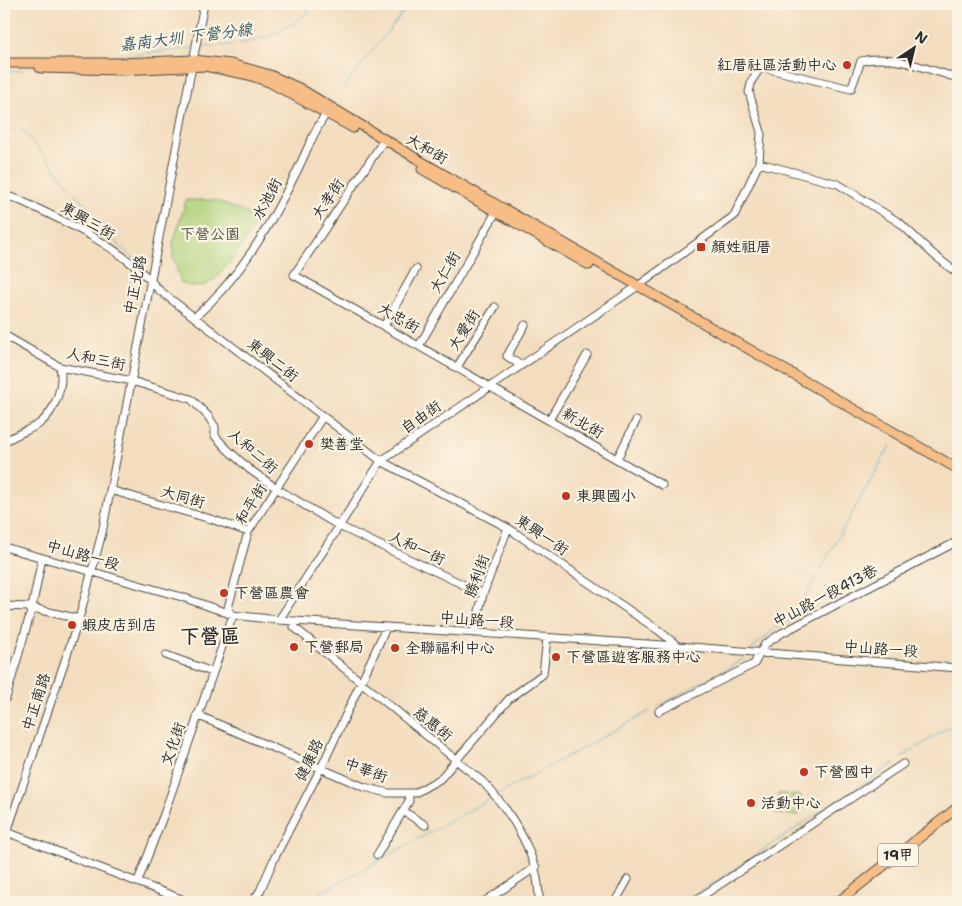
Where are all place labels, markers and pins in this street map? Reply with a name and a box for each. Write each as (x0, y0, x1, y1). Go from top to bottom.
place label: 紅厝社區活動中心 (717, 55, 837, 75)
marker: 紅厝社區活動中心 (841, 59, 853, 71)
place label: 顏姓祖厝 (711, 237, 771, 257)
marker: 顏姓祖厝 (695, 241, 707, 253)
place label: 樊善堂 (319, 434, 364, 454)
marker: 樊善堂 (303, 438, 315, 450)
place label: 東興國小 (576, 486, 636, 506)
marker: 東興國小 (560, 490, 572, 502)
place label: 下營區農會 (234, 583, 309, 603)
marker: 下營區農會 (218, 587, 230, 599)
place label: 蝦皮店到店 (82, 615, 157, 635)
marker: 蝦皮店到店 (66, 619, 78, 631)
place label: 下營郵局 (304, 637, 364, 657)
place label: 全聯福利中心 (405, 638, 495, 658)
marker: 下營郵局 (288, 641, 300, 653)
marker: 全聯福利中心 (389, 642, 401, 654)
place label: 下營區遊客服務中心 (566, 647, 701, 667)
marker: 下營區遊客服務中心 (550, 651, 562, 663)
place label: 下營國中 (814, 762, 874, 782)
marker: 下營國中 (798, 766, 810, 778)
place label: 活動中心 (761, 793, 821, 813)
marker: 活動中心 (745, 797, 757, 809)

